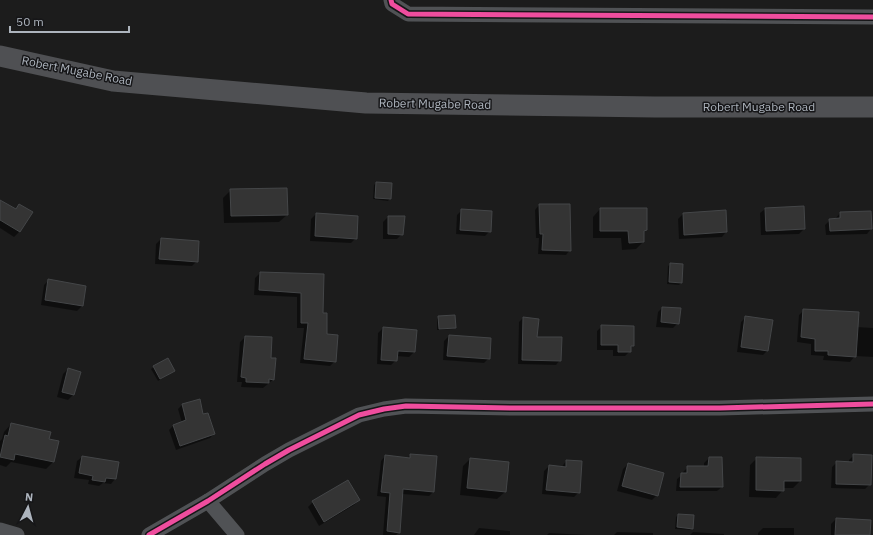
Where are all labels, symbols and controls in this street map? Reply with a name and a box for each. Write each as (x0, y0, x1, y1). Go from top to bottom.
scale bar (10, 8, 129, 34)
text: 50 m (16, 14, 44, 29)
street label: Robert Mugabe Road (20, 52, 134, 89)
street label: Robert Mugabe Road (379, 95, 491, 112)
street label: Robert Mugabe Road (703, 99, 815, 114)
north arrow (8, 487, 48, 527)
text: N (24, 490, 34, 504)

